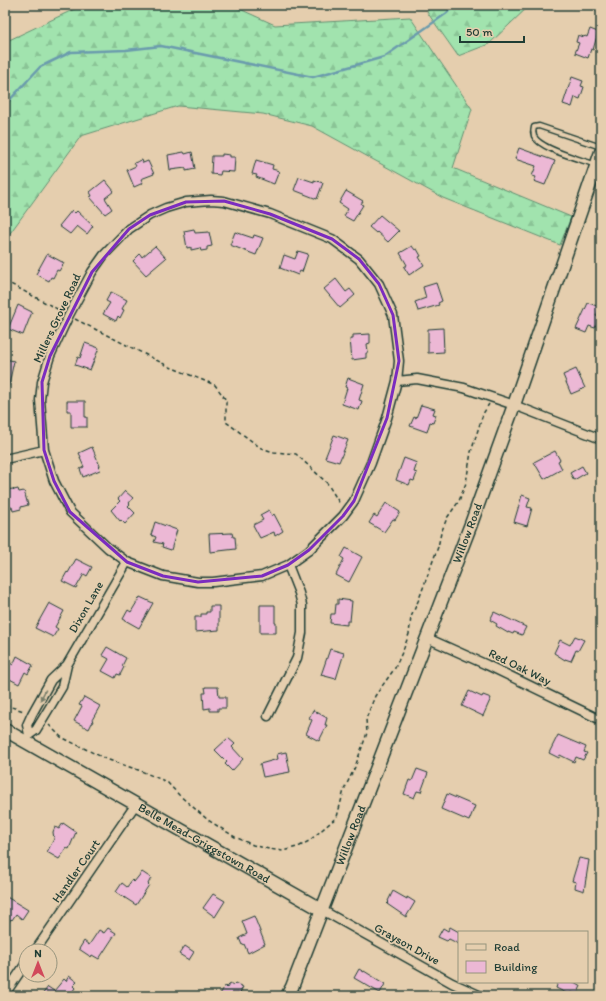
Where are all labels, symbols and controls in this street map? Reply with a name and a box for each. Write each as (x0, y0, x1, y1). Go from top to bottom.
scale bar (460, 18, 524, 44)
text: 50 m (466, 25, 492, 39)
street label: Millers Grove Road (30, 271, 84, 365)
street label: Willow Road (450, 501, 485, 565)
street label: Dixon Lane (66, 579, 106, 635)
street label: Red Oak Way (486, 646, 554, 688)
one-way arrow (39, 689, 46, 701)
street label: Belle Mead-Griggstown Road (136, 800, 273, 886)
street label: Willow Road (333, 803, 369, 867)
street label: Handler Court (49, 836, 103, 905)
street label: Grayson Drive (372, 920, 442, 968)
legend (458, 931, 588, 983)
text: Road (494, 940, 520, 954)
north arrow (18, 943, 58, 983)
text: N (34, 947, 42, 960)
text: Building (494, 960, 538, 974)

